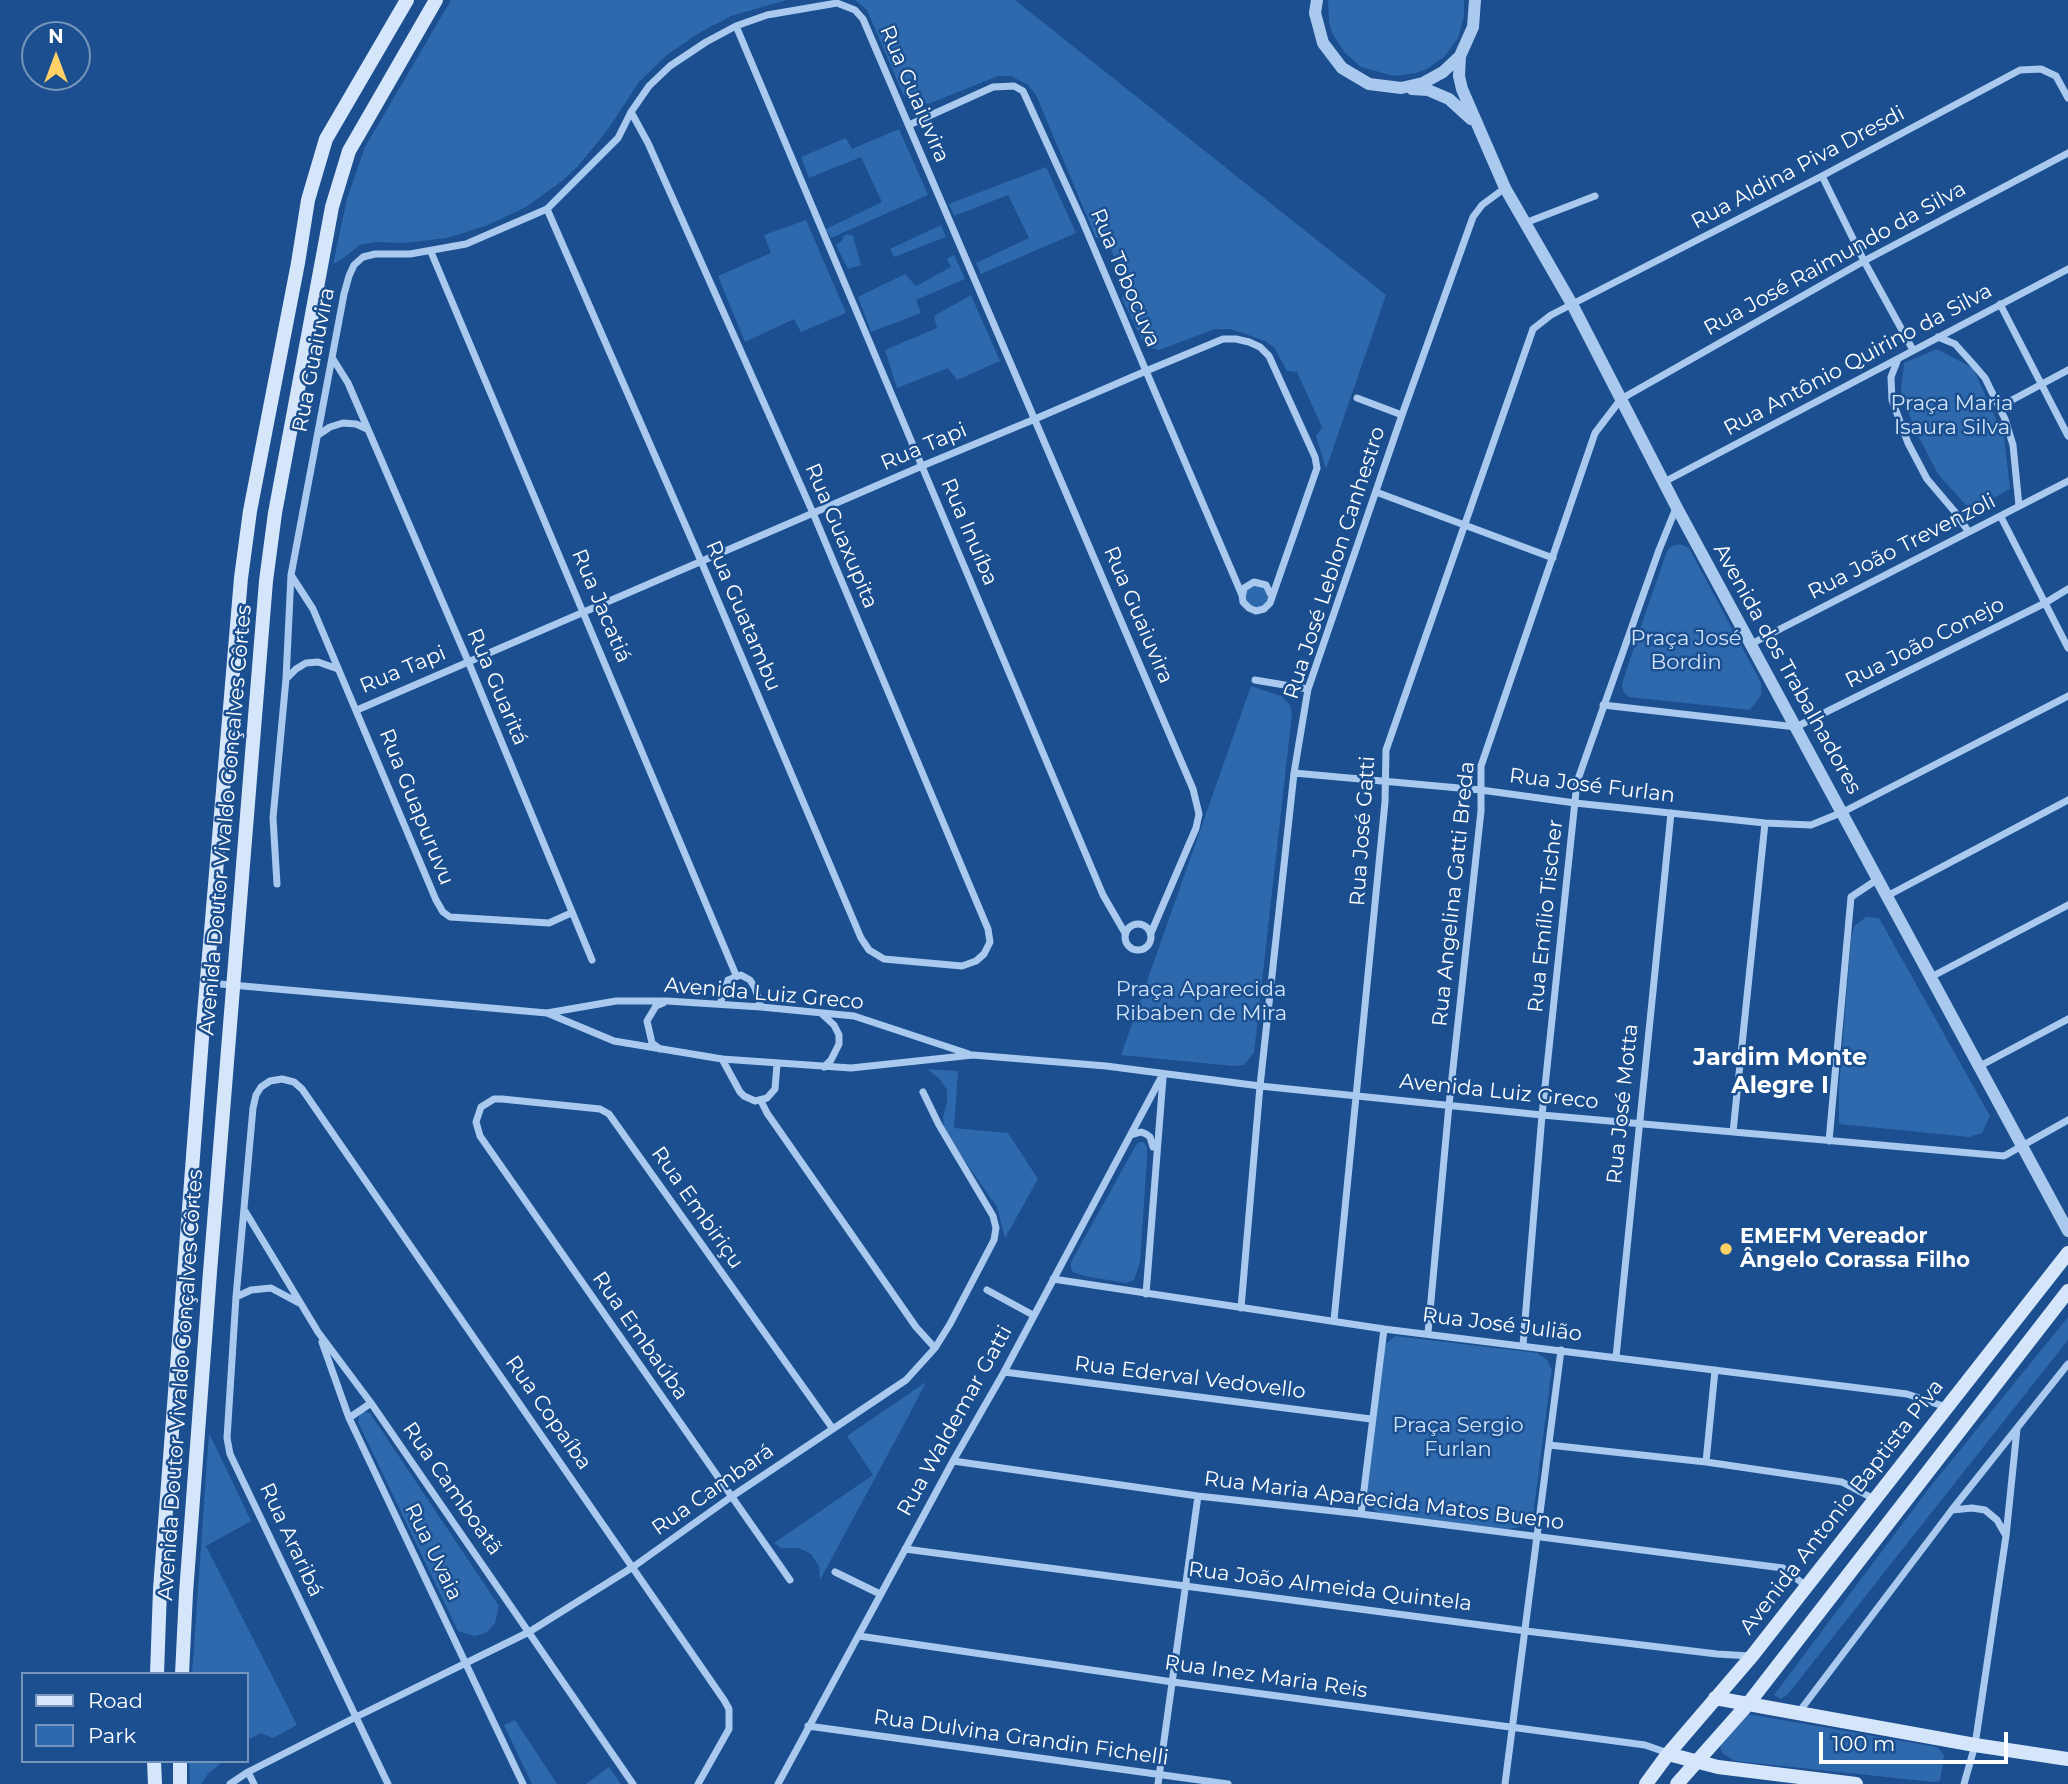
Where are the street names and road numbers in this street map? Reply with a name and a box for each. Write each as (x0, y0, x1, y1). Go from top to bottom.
street label: Rua Guaiuvira (874, 22, 954, 166)
street label: Rua Aldina Piva Dresdi (1687, 101, 1909, 235)
street label: Rua José Raimundo da Silva (1700, 176, 1970, 342)
street label: Rua Tobocuva (1084, 205, 1166, 351)
street label: Rua Antônio Quirino da Silva (1720, 278, 1996, 442)
street label: Rua Guaiuvira (288, 286, 340, 434)
street label: Rua Tapi (877, 418, 971, 476)
street label: Rua José Leblon Canhestro (1279, 423, 1391, 703)
street label: Rua Guaxupita (799, 460, 883, 612)
street label: Rua Inuíba (935, 475, 1003, 589)
street label: Rua João Trevenzoli (1804, 489, 2000, 605)
street label: Rua Guatambu (700, 537, 786, 695)
street label: Avenida dos Trabalhadores (1708, 539, 1866, 799)
street label: Rua Guaiuvira (1098, 543, 1178, 687)
street label: Rua Jacatiá (566, 545, 636, 667)
street label: Rua João Conejo (1841, 592, 2009, 694)
street label: Avenida Doutor Vivaldo Gonçalves Côrtes (195, 604, 257, 1036)
street label: Rua Guaritá (461, 625, 533, 749)
street label: Rua Tapi (356, 641, 450, 699)
street label: Rua Guapuruvu (373, 725, 459, 889)
street label: Rua José Gatti (1345, 755, 1381, 907)
street label: Rua Angelina Gatti Breda (1428, 760, 1480, 1028)
street label: Rua José Furlan (1508, 763, 1676, 809)
street label: Rua Emílio Tischer (1523, 818, 1569, 1014)
street label: Avenida Luiz Greco (663, 973, 865, 1015)
street label: Rua José Motta (1602, 1022, 1644, 1186)
street label: Avenida Luiz Greco (1398, 1069, 1600, 1115)
street label: Rua Embiriçu (646, 1142, 748, 1274)
street label: Avenida Doutor Vivaldo Gonçalves Côrtes (153, 1169, 209, 1601)
street label: Rua Embaúba (586, 1267, 694, 1405)
street label: Rua José Julião (1421, 1303, 1583, 1347)
street label: Rua Waldemar Gatti (892, 1321, 1018, 1521)
street label: Rua Copaíba (499, 1351, 597, 1475)
street label: Rua Ederval Vedovello (1073, 1351, 1307, 1405)
street label: Avenida Antonio Baptista Piva (1735, 1375, 1949, 1639)
street label: Rua Camboatã (397, 1418, 507, 1560)
street label: Rua Cambará (647, 1439, 779, 1541)
street label: Rua Maria Aparecida Matos Bueno (1202, 1466, 1566, 1536)
street label: Rua Araribá (254, 1479, 328, 1601)
street label: Rua Uvaia (399, 1499, 467, 1605)
street label: Rua João Almeida Quintela (1187, 1557, 1473, 1617)
street label: Rua Inez Maria Reis (1163, 1650, 1369, 1704)
street label: Rua Dulvina Grandin Fichelli (872, 1705, 1170, 1771)

